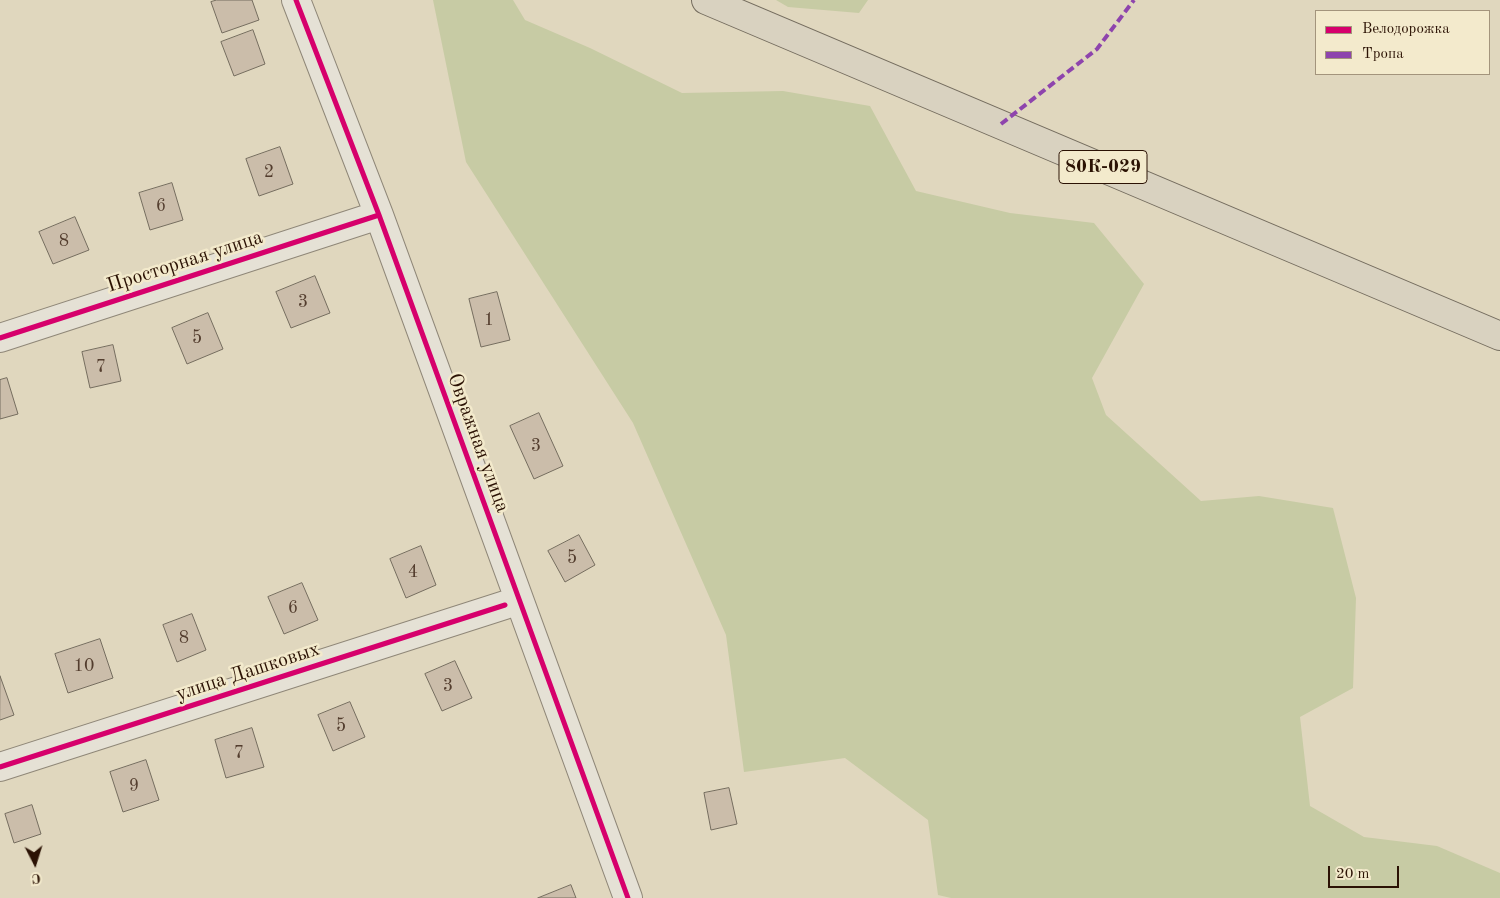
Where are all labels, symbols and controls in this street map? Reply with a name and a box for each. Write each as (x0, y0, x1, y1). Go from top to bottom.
legend (1315, 10, 1490, 75)
text: Велодорожка (1362, 22, 1450, 37)
text: Тропа (1362, 47, 1404, 62)
road number: 80К-029 (1059, 150, 1147, 183)
house number: 2 (264, 161, 274, 183)
house number: 6 (156, 195, 166, 217)
street label: Просторная улица (104, 225, 266, 299)
house number: 8 (59, 230, 69, 252)
house number: 3 (298, 291, 308, 313)
house number: 1 (484, 309, 494, 331)
house number: 5 (192, 327, 202, 349)
house number: 7 (96, 356, 106, 378)
street label: Овражная улица (442, 370, 514, 516)
house number: 3 (531, 435, 541, 457)
house number: 5 (567, 547, 577, 569)
house number: 4 (408, 561, 418, 583)
house number: 6 (288, 597, 298, 619)
house number: 8 (179, 627, 189, 649)
street label: улица Дашковых (173, 637, 323, 707)
house number: 10 (74, 655, 94, 677)
house number: 3 (443, 675, 453, 697)
house number: 5 (336, 715, 346, 737)
house number: 7 (234, 742, 244, 764)
house number: 9 (129, 775, 139, 797)
north arrow (10, 838, 60, 888)
scale bar (1330, 856, 1401, 888)
text: 20 m (1336, 867, 1370, 882)
text: С (31, 871, 42, 885)

